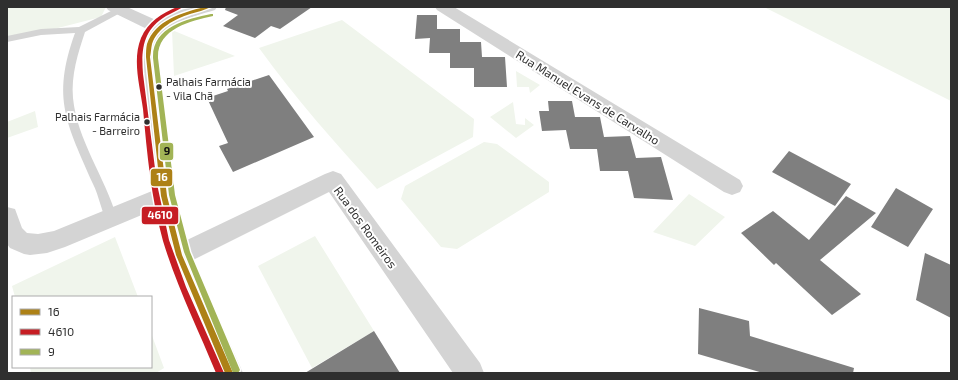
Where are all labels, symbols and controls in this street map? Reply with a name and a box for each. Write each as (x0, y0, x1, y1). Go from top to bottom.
street label: Rua Manuel Evans de Carvalho (514, 47, 663, 147)
place label: Palhais Farmácia - Vila Chã (166, 75, 251, 102)
marker: Palhais Farmácia - Vila Chã (154, 82, 164, 92)
place label: Palhais Farmácia - Barreiro (55, 110, 140, 137)
marker: Palhais Farmácia - Barreiro (142, 117, 152, 127)
line badge: 9 (159, 142, 174, 161)
text: 9 (164, 144, 170, 157)
line badge: 16 (150, 168, 173, 187)
text: 16 (156, 170, 168, 183)
street label: Rua dos Romeiros (332, 183, 400, 271)
line badge: 4610 (141, 206, 179, 225)
text: 4610 (147, 208, 173, 221)
legend (12, 296, 152, 368)
text: 16 (48, 304, 60, 318)
text: 4610 (48, 324, 74, 338)
text: 9 (48, 344, 55, 358)

